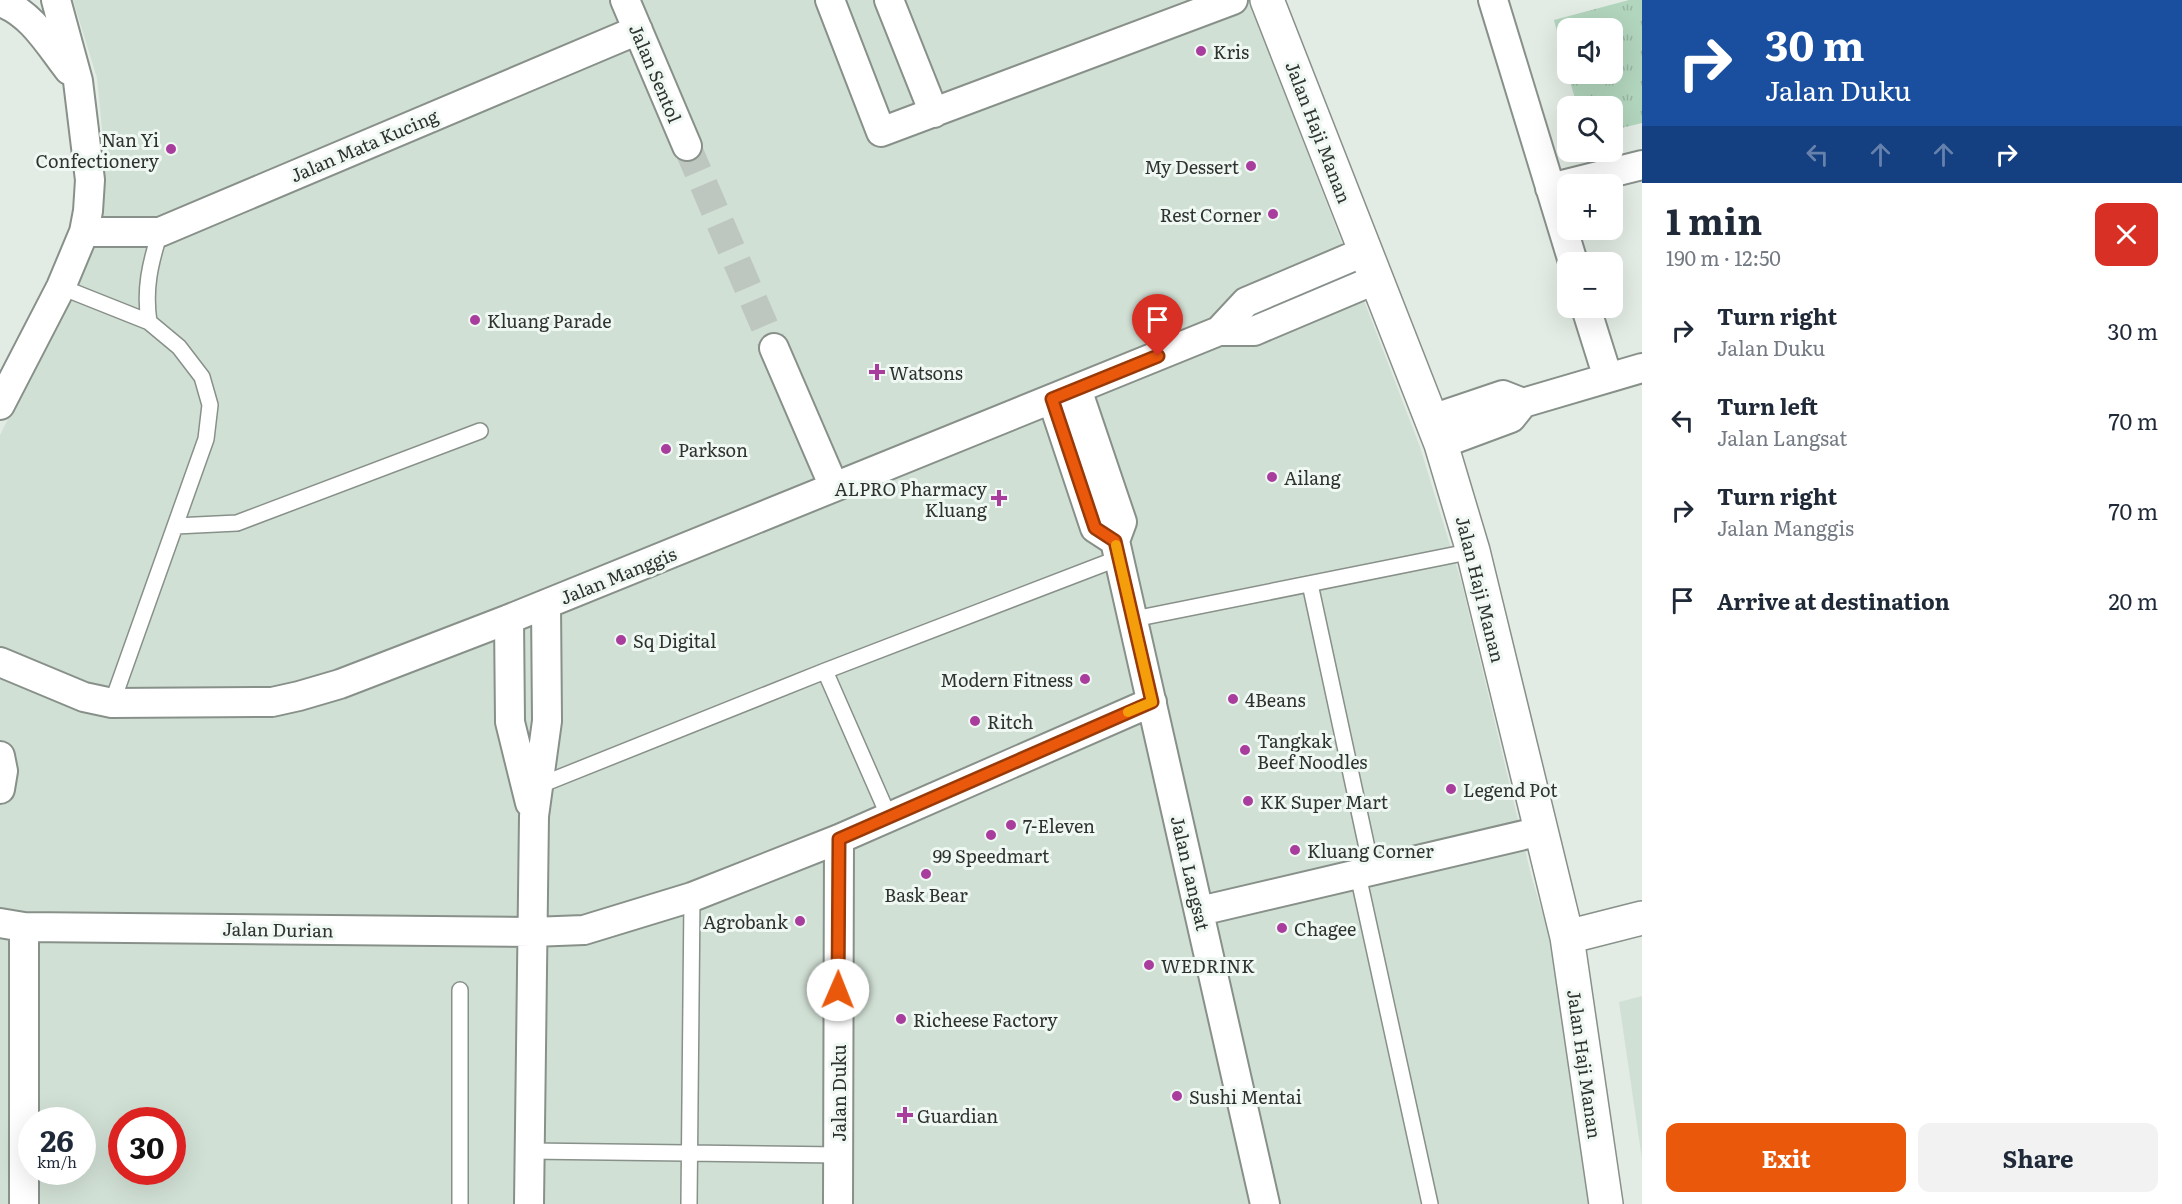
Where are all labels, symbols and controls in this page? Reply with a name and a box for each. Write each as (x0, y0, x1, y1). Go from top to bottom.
text: 30 m (1765, 12, 1865, 74)
map controls (1557, 18, 1623, 318)
button: sound (1557, 18, 1623, 84)
street label: Jalan Sentol (623, 19, 689, 127)
icon: right (1666, 24, 1744, 102)
place label: Kris (1213, 38, 1249, 65)
marker: Kris (1194, 44, 1208, 58)
street label: Jalan Haji Manan (1279, 57, 1359, 207)
text: Jalan Duku (1765, 69, 1911, 109)
button: search (1557, 96, 1623, 162)
street label: Jalan Mata Kucing (286, 101, 443, 188)
place label: Nan Yi Confectionery (36, 126, 160, 174)
icon: left (1801, 138, 1834, 171)
icon: ahead (1864, 138, 1897, 171)
icon: ahead (1927, 138, 1960, 171)
icon: right (1990, 138, 2023, 171)
marker: Nan Yi Confectionery (164, 142, 178, 156)
place label: My Dessert (1144, 153, 1240, 180)
marker: My Dessert (1244, 159, 1258, 173)
button: + (1557, 174, 1623, 240)
text: 1 min (1666, 193, 1762, 246)
place label: Rest Corner (1160, 201, 1261, 228)
button: close (2095, 203, 2158, 266)
marker: Rest Corner (1266, 207, 1280, 221)
text: 190 m · 12:50 (1666, 242, 1781, 272)
button: − (1557, 252, 1623, 318)
pin (1132, 294, 1183, 356)
text: Turn right (1717, 299, 1837, 332)
icon: arrive (1141, 303, 1174, 336)
place label: Kluang Parade (487, 307, 611, 334)
marker: Kluang Parade (468, 313, 482, 327)
icon: right (1666, 314, 1699, 347)
text: 30 m (2108, 314, 2158, 347)
text: Jalan Duku (1717, 332, 1825, 362)
place label: Watsons (889, 359, 963, 386)
marker: Watsons (870, 365, 884, 379)
text: Turn left (1717, 389, 1818, 422)
icon: left (1666, 404, 1699, 437)
text: 70 m (2108, 404, 2158, 437)
text: Jalan Langsat (1717, 422, 1847, 452)
place label: Parkson (678, 436, 748, 463)
marker: Parkson (659, 442, 673, 456)
place label: Ailang (1284, 464, 1342, 491)
marker: Ailang (1265, 470, 1279, 484)
place label: ALPRO Pharmacy Kluang (835, 475, 988, 523)
text: Turn right (1717, 479, 1837, 512)
marker: ALPRO Pharmacy Kluang (992, 491, 1006, 505)
icon: right (1666, 494, 1699, 527)
text: 70 m (2108, 494, 2158, 527)
text: Jalan Manggis (1717, 512, 1854, 542)
street label: Jalan Haji Manan (1450, 513, 1512, 665)
street label: Jalan Manggis (556, 539, 680, 611)
icon: arrive (1666, 584, 1699, 617)
text: Arrive at destination (1717, 584, 1950, 617)
text: 20 m (2108, 584, 2158, 617)
place label: Sq Digital (633, 627, 716, 654)
marker: Sq Digital (614, 633, 628, 647)
place label: Modern Fitness (940, 666, 1073, 693)
marker: Modern Fitness (1078, 672, 1092, 686)
place label: 4Beans (1245, 686, 1306, 713)
marker: 4Beans (1226, 692, 1240, 706)
place label: Ritch (987, 708, 1034, 735)
marker: Ritch (968, 714, 982, 728)
place label: Tangkak Beef Noodles (1257, 727, 1367, 775)
marker: Tangkak Beef Noodles (1238, 743, 1252, 757)
place label: Legend Pot (1463, 776, 1558, 803)
marker: Legend Pot (1444, 782, 1458, 796)
place label: KK Super Mart (1260, 788, 1389, 815)
marker: KK Super Mart (1241, 794, 1255, 808)
place label: 7-Eleven (1023, 812, 1095, 839)
street label: Jalan Langsat (1165, 813, 1218, 934)
marker: 7-Eleven (1004, 818, 1018, 832)
marker: 99 Speedmart (984, 828, 998, 842)
place label: Kluang Corner (1307, 837, 1434, 864)
place label: 99 Speedmart (933, 842, 1050, 869)
marker: Kluang Corner (1288, 843, 1302, 857)
marker: Bask Bear (919, 867, 933, 881)
place label: Bask Bear (884, 881, 968, 908)
place label: Agrobank (703, 908, 789, 935)
marker: Agrobank (793, 914, 807, 928)
street label: Jalan Durian (222, 915, 334, 943)
place label: Chagee (1294, 915, 1356, 942)
marker: Chagee (1275, 921, 1289, 935)
place label: WEDRINK (1161, 952, 1255, 979)
position arrow (806, 958, 870, 1022)
marker: WEDRINK (1142, 958, 1156, 972)
street label: Jalan Haji Manan (1561, 988, 1609, 1140)
place label: Richeese Factory (913, 1006, 1058, 1033)
marker: Richeese Factory (894, 1012, 908, 1026)
street label: Jalan Duku (825, 1044, 852, 1142)
place label: Sushi Mentai (1189, 1083, 1302, 1110)
marker: Sushi Mentai (1170, 1089, 1184, 1103)
place label: Guardian (917, 1102, 998, 1129)
speed limit sign: 30 (108, 1107, 186, 1185)
marker: Guardian (898, 1108, 912, 1122)
text: 26 (40, 1117, 74, 1161)
button: Exit (1666, 1123, 1906, 1192)
button: Share (1918, 1123, 2158, 1192)
text: km/h (37, 1150, 77, 1173)

